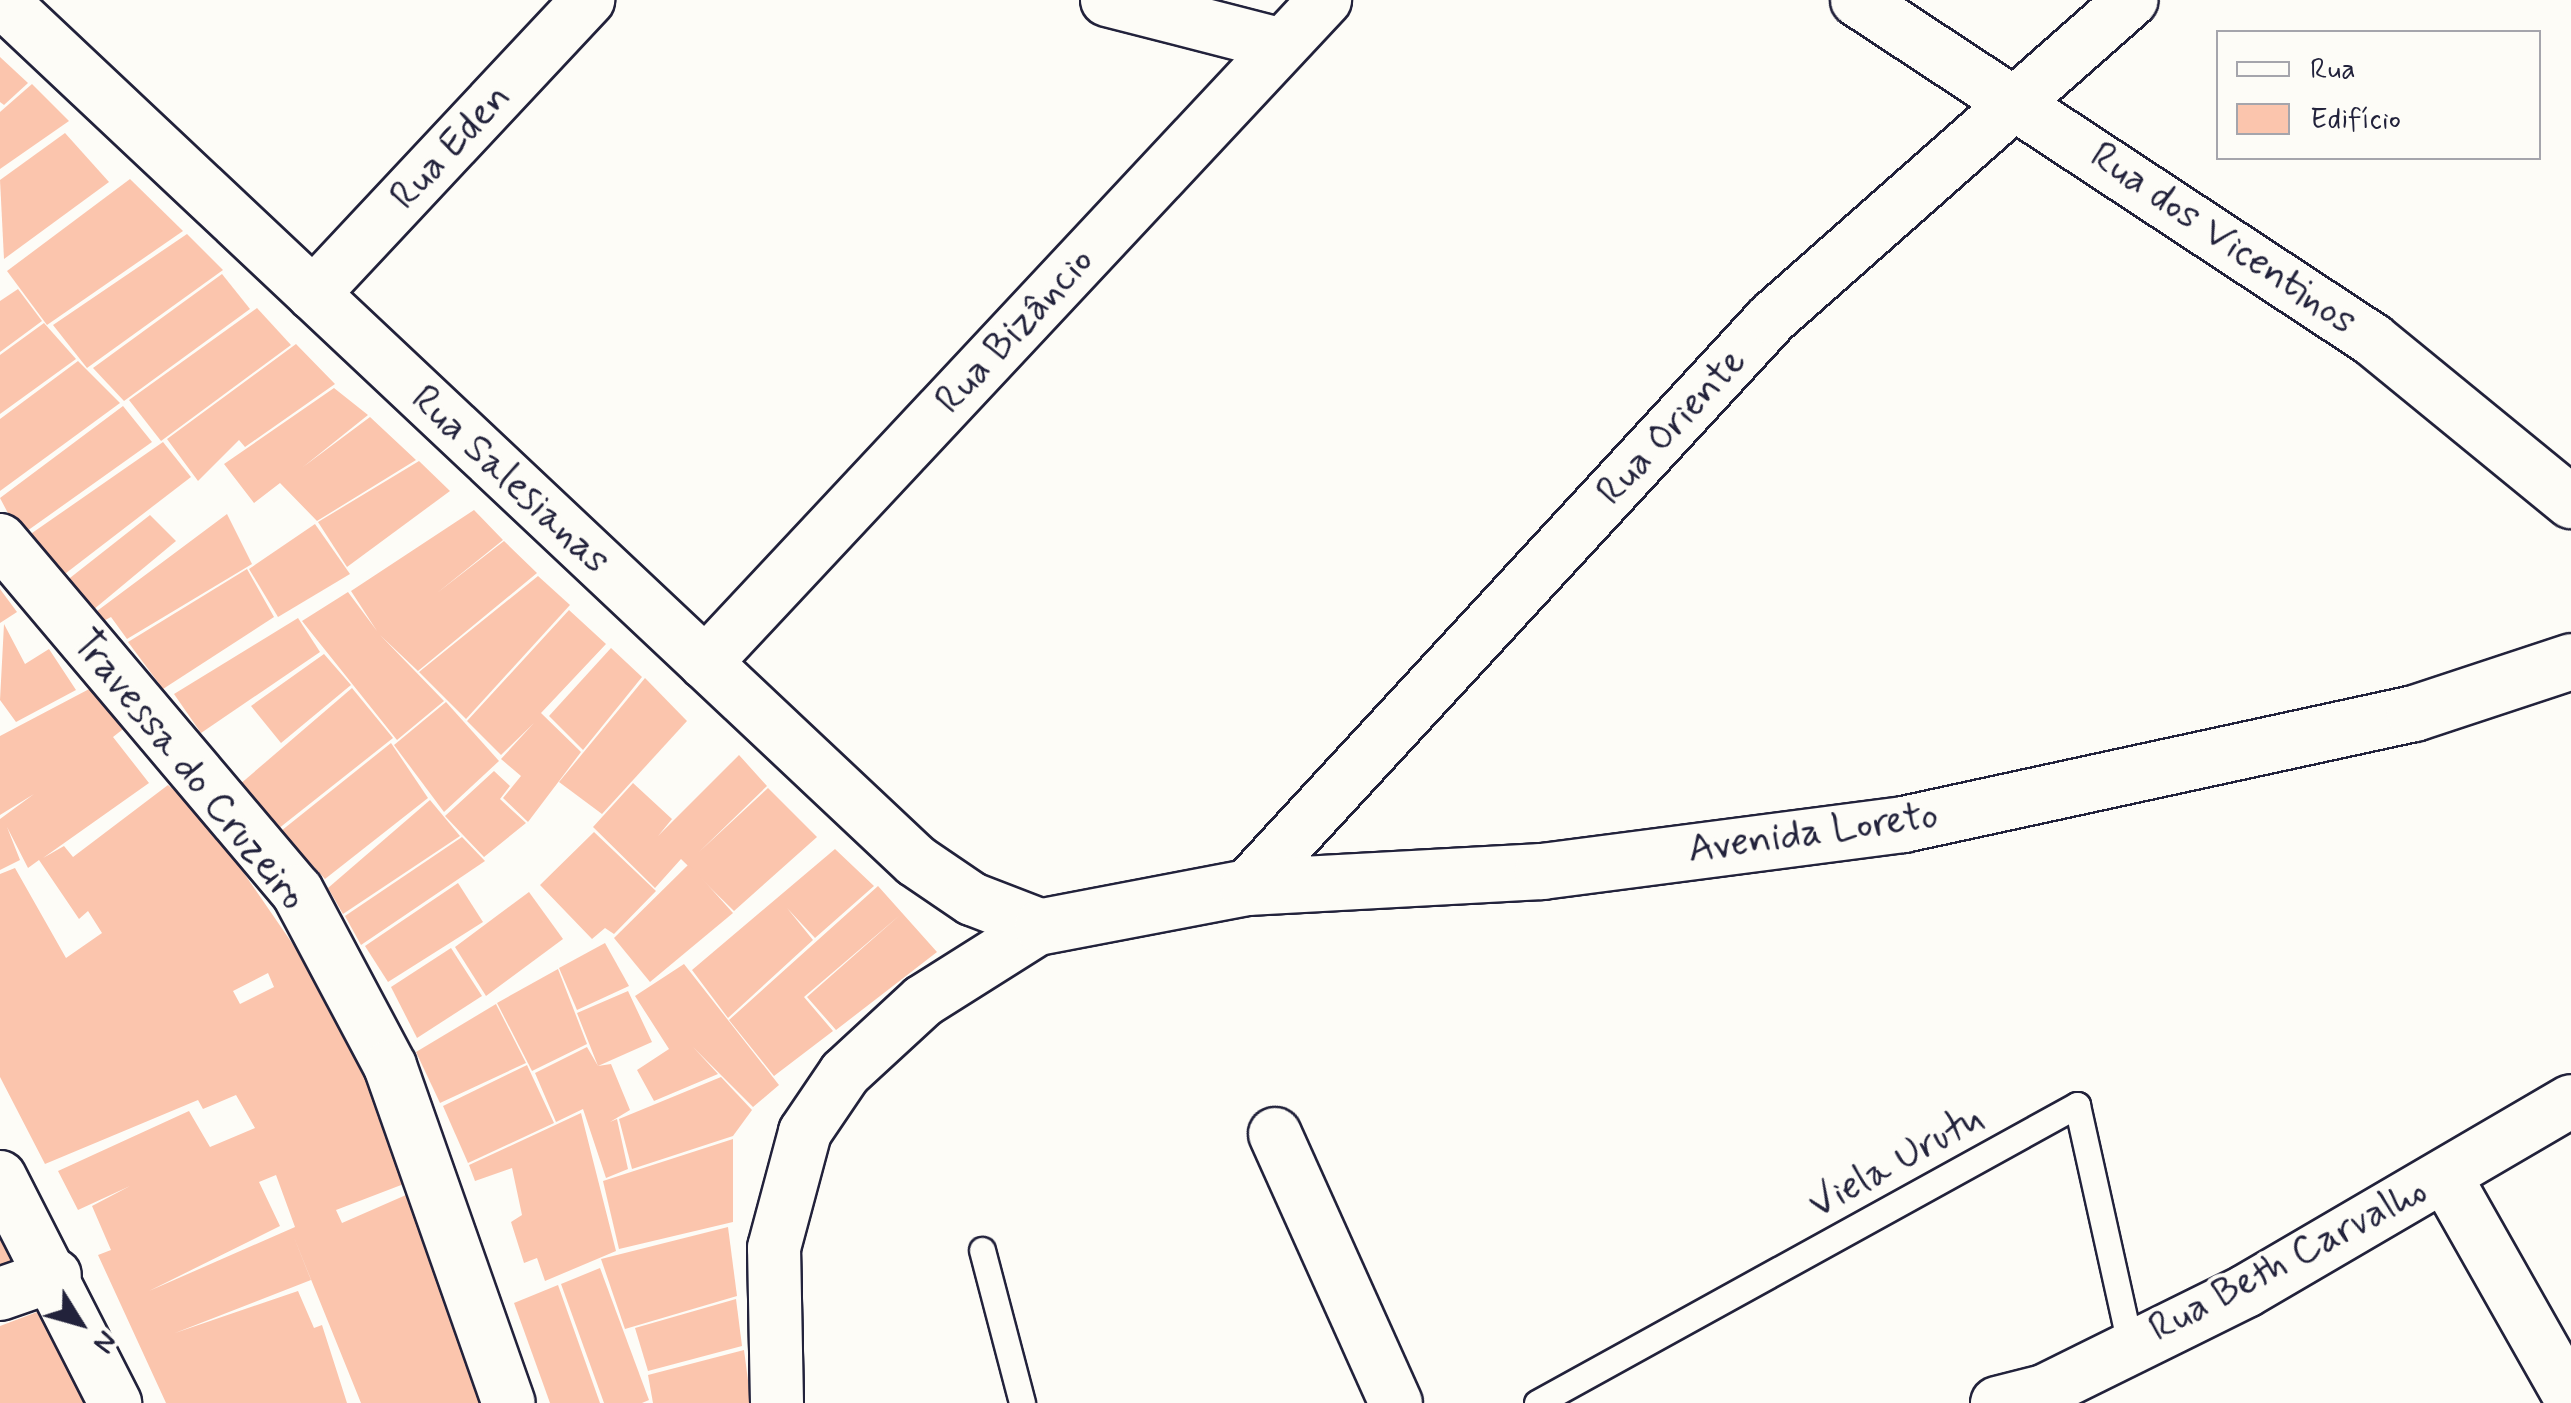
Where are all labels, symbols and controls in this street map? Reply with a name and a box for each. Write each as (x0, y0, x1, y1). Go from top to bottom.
legend (2216, 30, 2541, 160)
text: Rua (2310, 50, 2356, 89)
street label: Rua Eden (381, 74, 521, 220)
text: Edifício (2310, 100, 2401, 139)
street label: Rua dos Vicentinos (2077, 130, 2369, 348)
street label: Rua Bizâncio (926, 238, 1104, 424)
street label: Rua Oriente (1585, 336, 1759, 518)
street label: Rua Salesianas (403, 378, 617, 582)
street label: Travessa do Cruzeiro (60, 619, 318, 921)
street label: Avenida Loreto (1684, 792, 1942, 874)
street label: Viela Urutu (1800, 1094, 1992, 1230)
street label: Rua Beth Carvalho (2141, 1166, 2435, 1354)
north arrow (30, 1273, 130, 1373)
text: N (84, 1323, 125, 1360)

